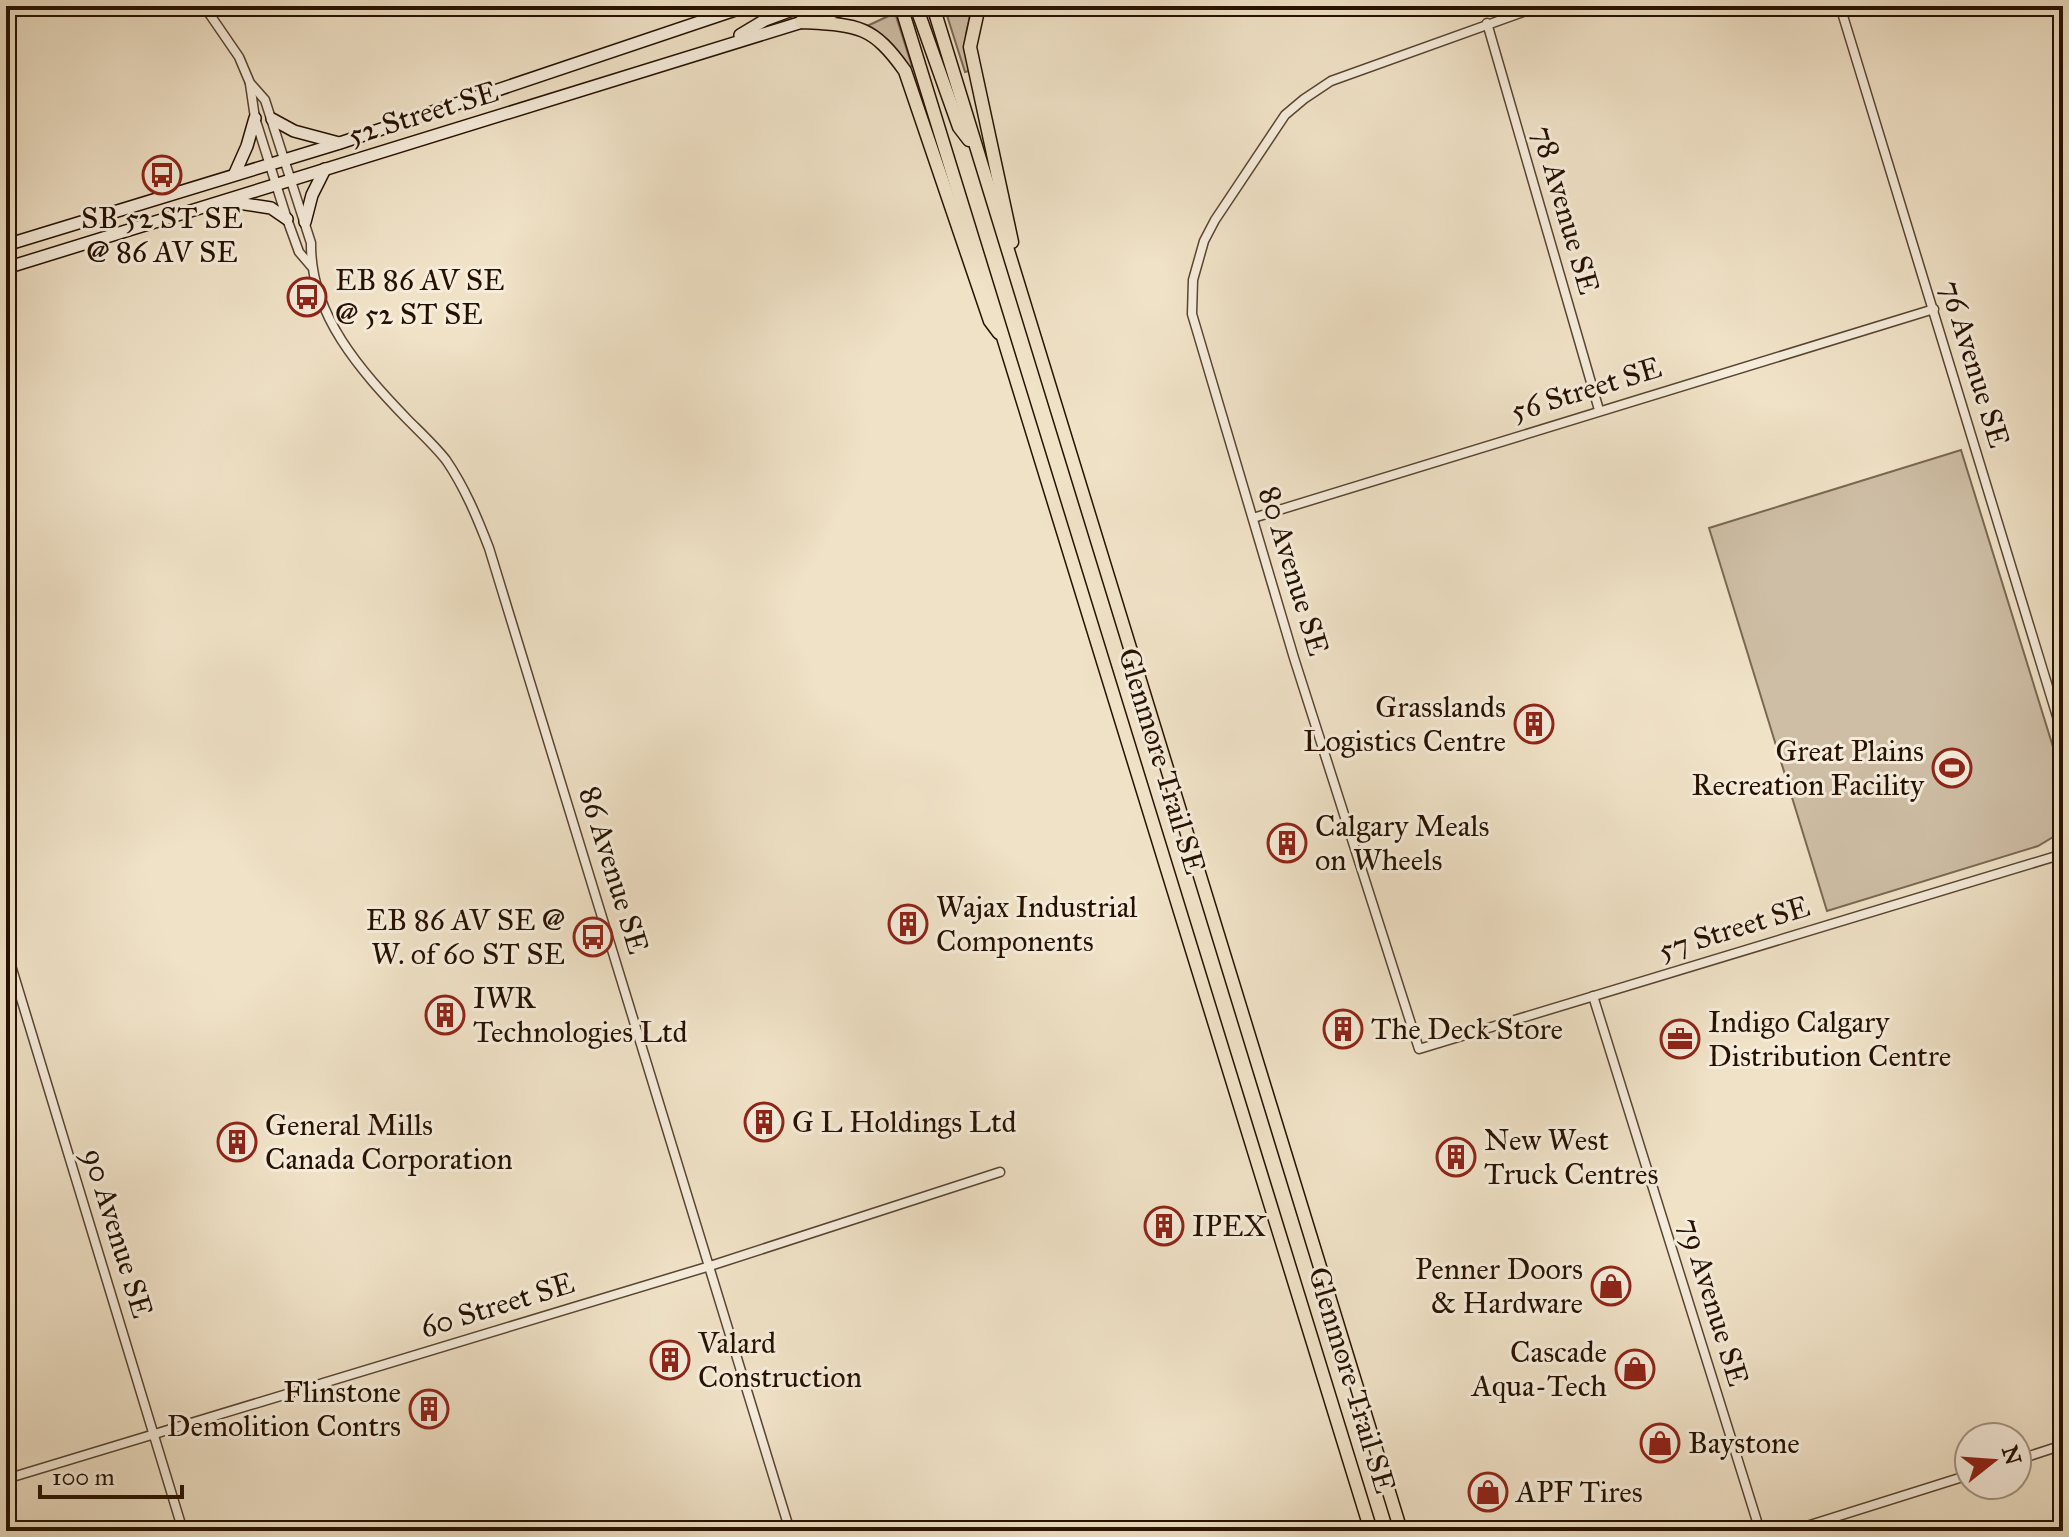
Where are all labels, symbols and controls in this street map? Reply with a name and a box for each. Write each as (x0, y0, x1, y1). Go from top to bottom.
street label: 52 Street SE (344, 73, 502, 153)
street label: 78 Avenue SE (1525, 122, 1607, 298)
bus stop icon: SB 52 ST SE @ 86 AV SE (141, 154, 183, 196)
place label: SB 52 ST SE @ 86 AV SE (81, 200, 243, 270)
place label: EB 86 AV SE @ 52 ST SE (335, 262, 505, 332)
bus stop icon: EB 86 AV SE @ 52 ST SE (286, 276, 328, 318)
street label: 76 Avenue SE (1932, 276, 2018, 452)
street label: 56 Street SE (1506, 349, 1666, 429)
street label: 80 Avenue SE (1251, 482, 1337, 660)
street label: Glenmore Trail SE (1111, 644, 1213, 878)
place label: Grasslands Logistics Centre (1303, 689, 1506, 759)
building icon: Grasslands Logistics Centre (1513, 703, 1555, 745)
place label: Great Plains Recreation Facility (1692, 733, 1925, 803)
sports icon: Great Plains Recreation Facility (1931, 747, 1973, 789)
street label: 86 Avenue SE (571, 782, 657, 958)
place label: Calgary Meals on Wheels (1315, 808, 1490, 878)
building icon: Calgary Meals on Wheels (1266, 822, 1308, 864)
street label: 57 Street SE (1654, 888, 1814, 968)
place label: Wajax Industrial Components (936, 889, 1138, 959)
place label: EB 86 AV SE @ W. of 60 ST SE (366, 902, 565, 972)
building icon: Wajax Industrial Components (887, 903, 929, 945)
bus stop icon: EB 86 AV SE @ W. of 60 ST SE (572, 916, 614, 958)
place label: IWR Technologies Ltd (473, 980, 688, 1050)
building icon: IWR Technologies Ltd (424, 994, 466, 1036)
place label: Indigo Calgary Distribution Centre (1708, 1004, 1951, 1074)
building icon: The Deck Store (1322, 1008, 1364, 1050)
place label: The Deck Store (1371, 1011, 1563, 1047)
office icon: Indigo Calgary Distribution Centre (1659, 1018, 1701, 1060)
building icon: G L Holdings Ltd (743, 1101, 785, 1143)
place label: G L Holdings Ltd (792, 1104, 1017, 1140)
place label: General Mills Canada Corporation (265, 1107, 513, 1177)
building icon: General Mills Canada Corporation (216, 1121, 258, 1163)
place label: New West Truck Centres (1484, 1122, 1658, 1192)
building icon: New West Truck Centres (1435, 1136, 1477, 1178)
street label: 90 Avenue SE (74, 1144, 161, 1322)
building icon: IPEX (1143, 1205, 1185, 1247)
place label: IPEX (1192, 1208, 1267, 1244)
street label: 79 Avenue SE (1670, 1214, 1757, 1391)
place label: Penner Doors & Hardware (1415, 1251, 1583, 1321)
street label: Glenmore Trail SE (1301, 1263, 1403, 1497)
street label: 60 Street SE (416, 1265, 578, 1345)
shop icon: Penner Doors & Hardware (1590, 1265, 1632, 1307)
place label: Valard Construction (697, 1325, 862, 1395)
place label: Cascade Aqua-Tech (1470, 1334, 1607, 1404)
building icon: Valard Construction (649, 1339, 691, 1381)
shop icon: Cascade Aqua-Tech (1614, 1348, 1656, 1390)
place label: Flinstone Demolition Contrs (167, 1374, 401, 1444)
building icon: Flinstone Demolition Contrs (408, 1388, 450, 1430)
north arrow (1953, 1421, 2033, 1501)
shop icon: Baystone (1639, 1422, 1681, 1464)
place label: Baystone (1688, 1425, 1800, 1461)
text: N (1996, 1442, 2027, 1468)
scale bar (40, 1449, 182, 1499)
text: 100 m (52, 1462, 115, 1492)
shop icon: APF Tires (1467, 1471, 1509, 1513)
place label: APF Tires (1514, 1474, 1643, 1510)

